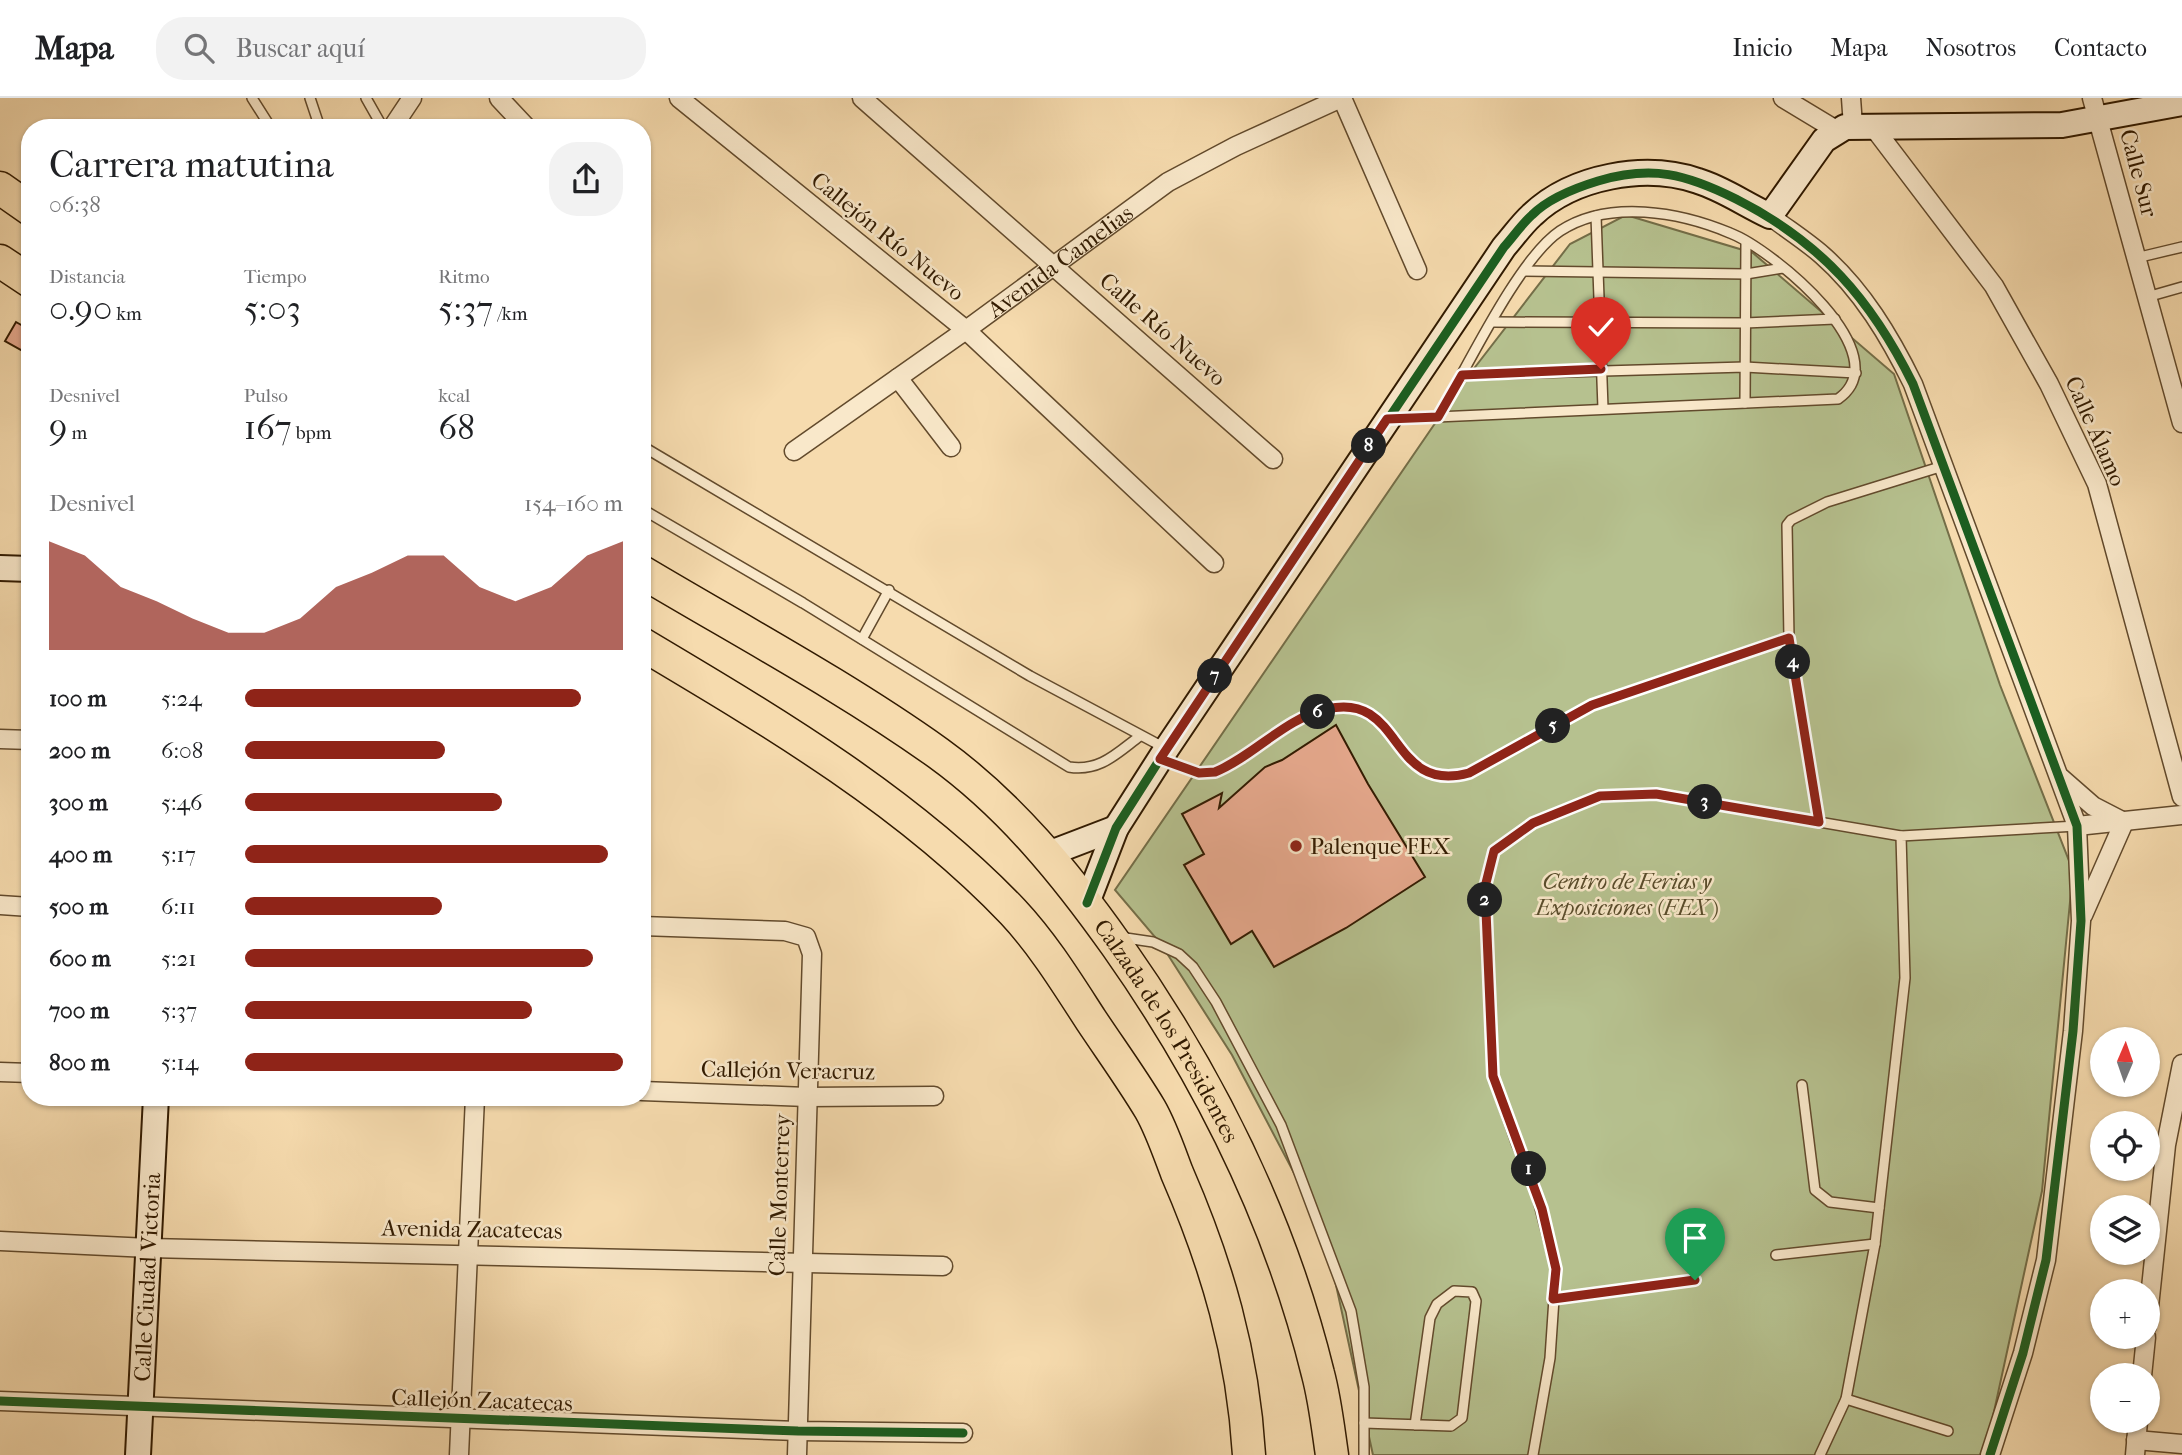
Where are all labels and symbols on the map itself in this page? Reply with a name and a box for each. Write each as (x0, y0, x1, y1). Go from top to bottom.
street label: Calle Sur (2114, 126, 2163, 220)
street label: Callejón Río Nuevo (806, 166, 970, 306)
street label: Avenida Camelias (982, 199, 1138, 324)
street label: Calle Río Nuevo (1094, 267, 1231, 392)
pin (1571, 297, 1631, 369)
street label: Calle Álamo (2059, 372, 2132, 490)
pin: 8 (1352, 428, 1386, 464)
pin: 4 (1776, 644, 1811, 680)
pin: 7 (1198, 658, 1232, 694)
pin: 6 (1300, 694, 1336, 730)
pin: 5 (1536, 708, 1570, 744)
pin: 3 (1688, 784, 1722, 820)
place label: Palenque FEX (1310, 833, 1451, 860)
marker: Palenque FEX (1288, 838, 1304, 854)
park label: Centro de Ferias y Exposiciones (FEX) (1534, 868, 1718, 921)
pin: 2 (1468, 882, 1502, 918)
street label: Calzada de los Presidentes (1088, 914, 1245, 1147)
north arrow (2090, 1027, 2160, 1097)
street label: Callejón Veracruz (701, 1055, 875, 1086)
street label: Calle Monterrey (763, 1112, 796, 1277)
pin: 1 (1512, 1152, 1546, 1186)
street label: Calle Ciudad Victoria (129, 1172, 166, 1382)
pin (1665, 1208, 1725, 1280)
street label: Avenida Zacatecas (380, 1214, 563, 1245)
street label: Callejón Zacatecas (391, 1384, 573, 1417)

